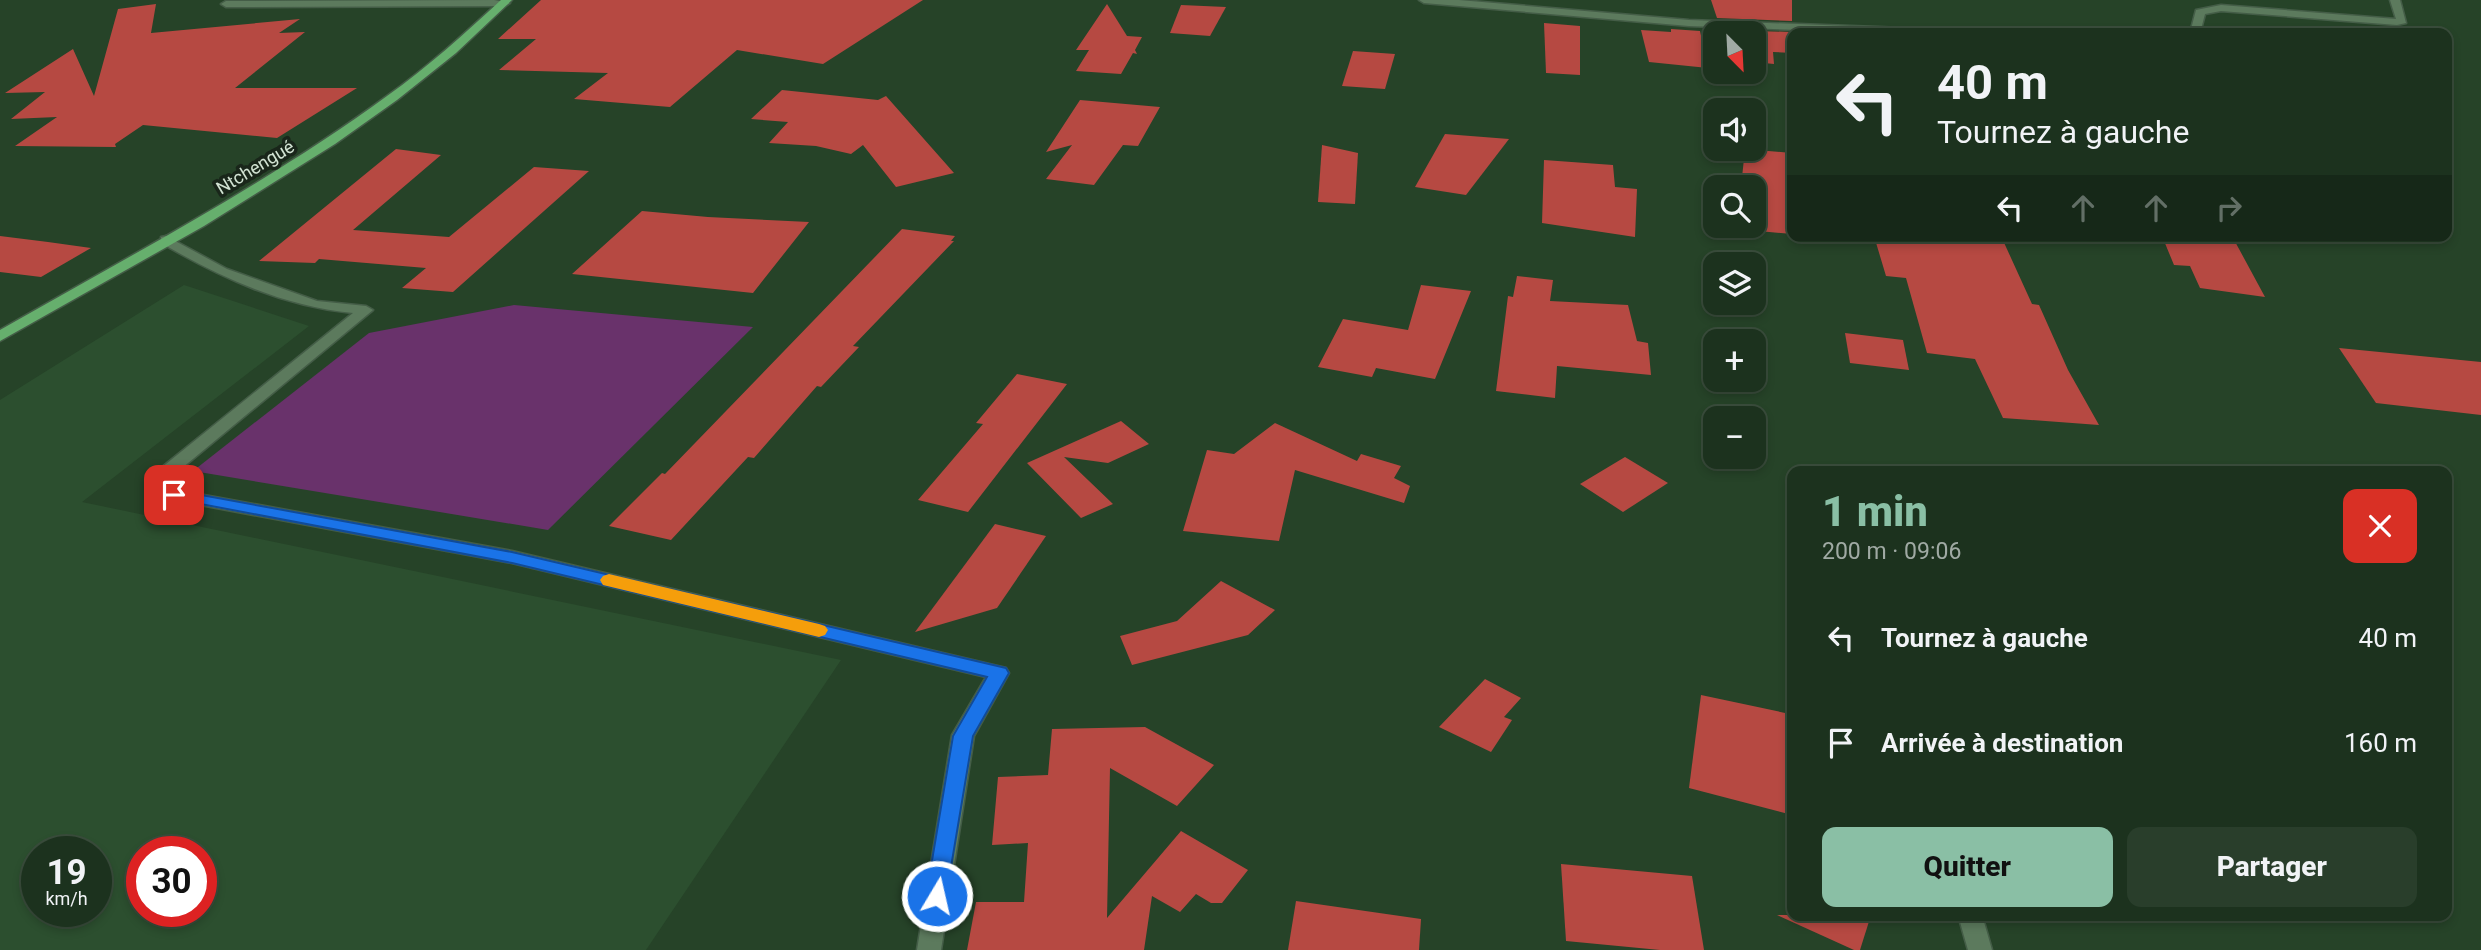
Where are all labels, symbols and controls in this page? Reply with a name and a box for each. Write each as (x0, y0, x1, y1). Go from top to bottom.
north arrow (1703, 21, 1766, 84)
map controls (1703, 21, 1766, 469)
text: 40 m (1937, 54, 2048, 111)
icon: left (1822, 56, 1913, 147)
button: sound (1703, 98, 1766, 161)
text: Tournez à gauche (1937, 113, 2189, 151)
street label: Ntchengué (212, 136, 298, 198)
button: search (1703, 175, 1766, 238)
icon: left (1991, 189, 2029, 227)
icon: ahead (2064, 189, 2102, 227)
icon: ahead (2137, 189, 2175, 227)
icon: right (2210, 189, 2248, 227)
button: layers (1703, 252, 1766, 315)
button: + (1703, 329, 1766, 392)
button: − (1703, 406, 1766, 469)
pin (144, 465, 204, 525)
icon: arrive (155, 476, 193, 514)
text: 1 min (1822, 487, 1928, 536)
button: close (2343, 489, 2417, 563)
text: 200 m · 09:06 (1822, 538, 1961, 565)
icon: left (1822, 619, 1860, 657)
text: Tournez à gauche (1881, 623, 2088, 653)
text: 40 m (2359, 623, 2417, 653)
icon: arrive (1822, 724, 1860, 762)
text: Arrivée à destination (1881, 728, 2123, 758)
text: 160 m (2344, 728, 2417, 758)
button: Quitter (1822, 827, 2113, 907)
button: Partager (2127, 827, 2417, 907)
speed limit sign: 30 (126, 836, 217, 927)
text: 19 (46, 852, 87, 893)
position arrow (900, 859, 974, 933)
text: km/h (45, 888, 88, 909)

